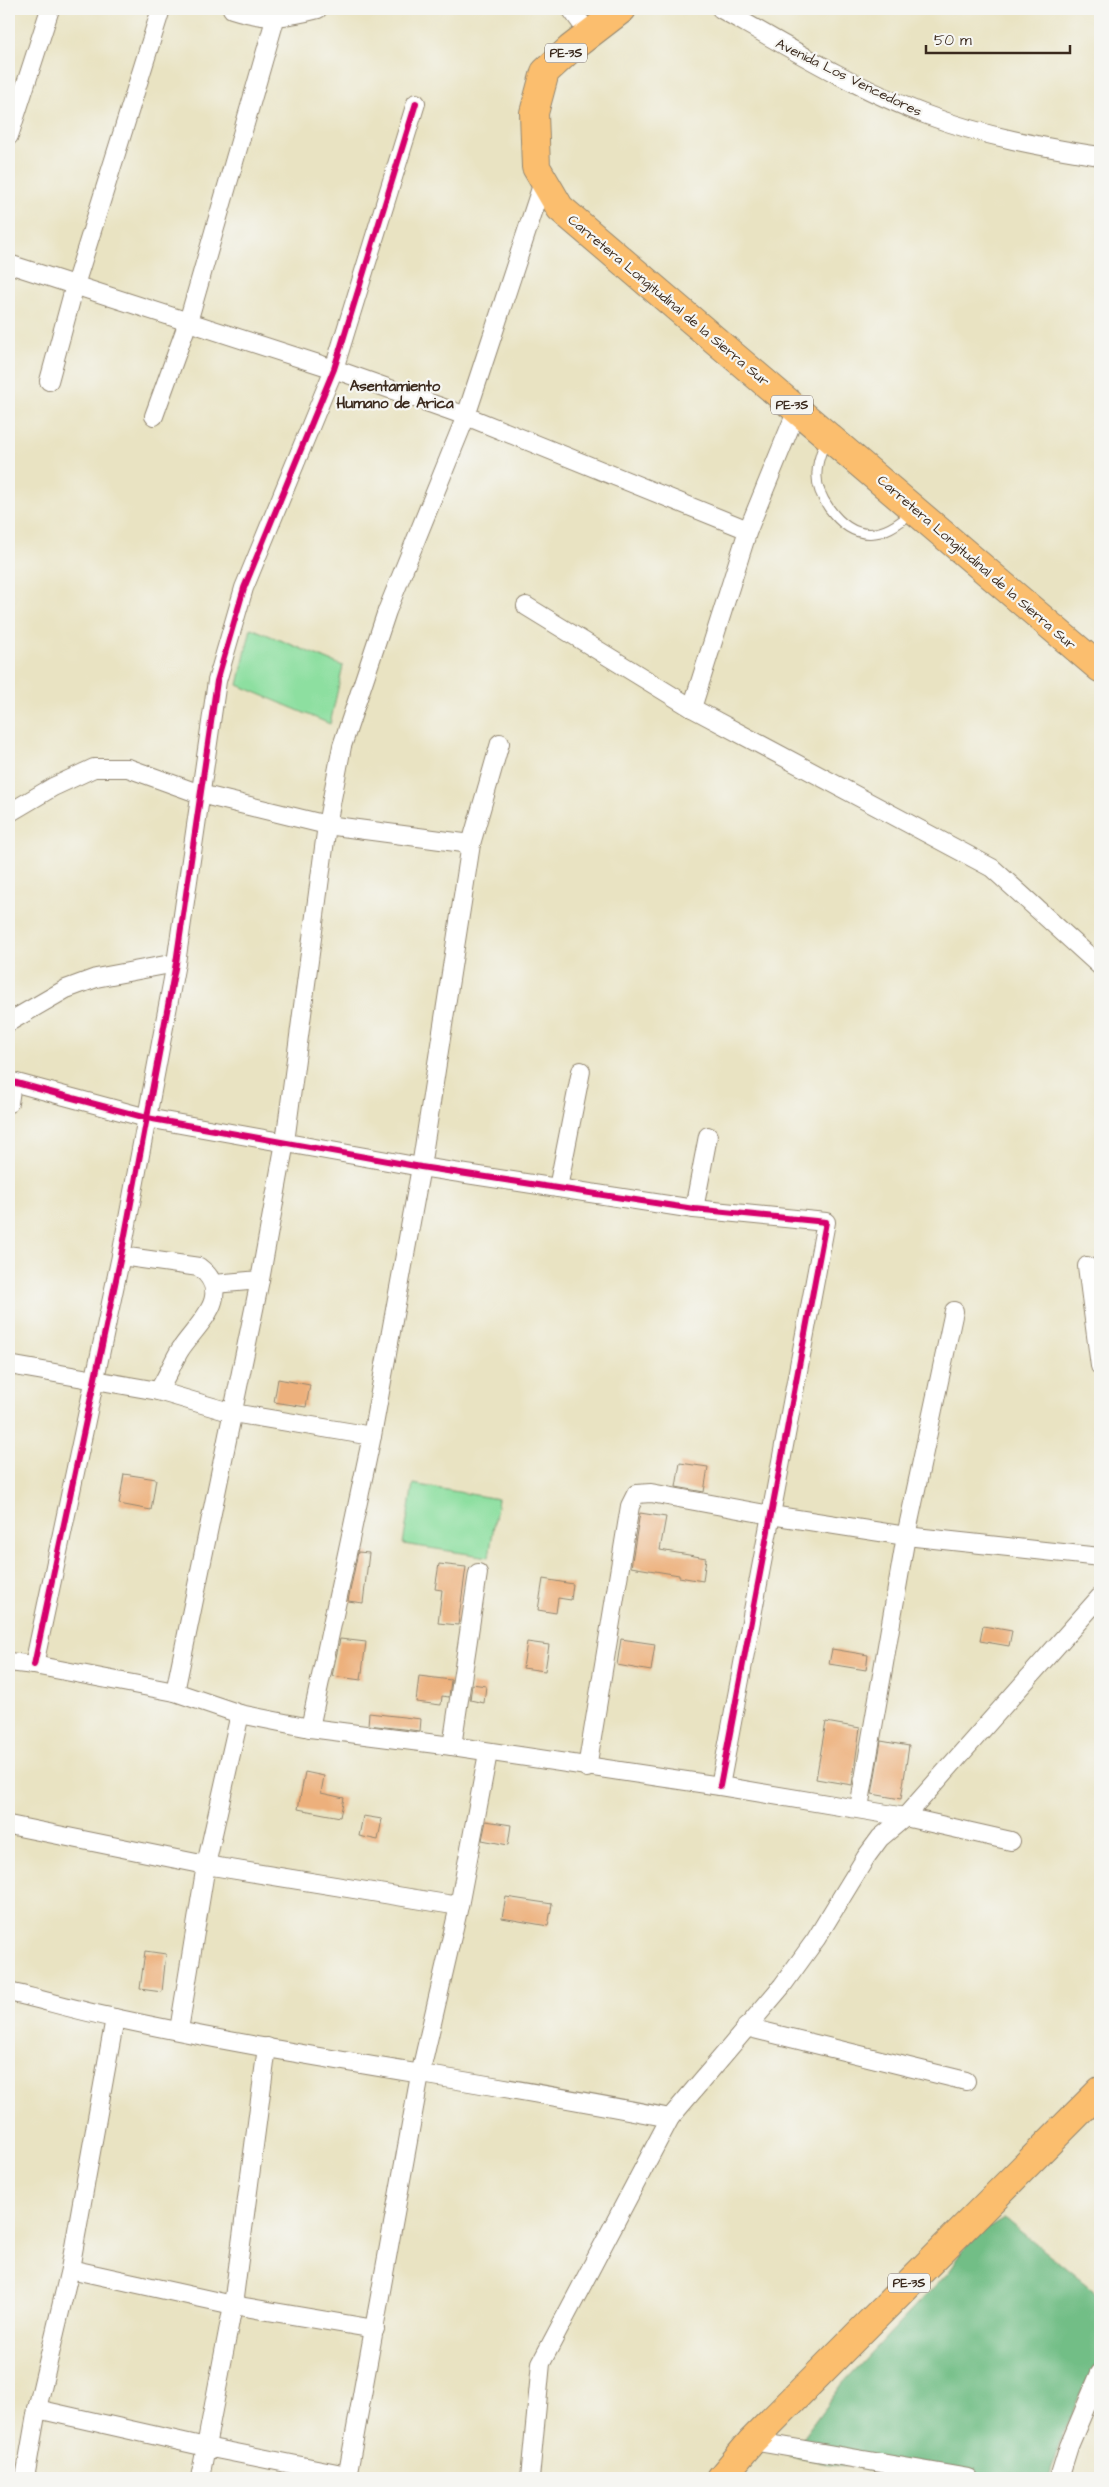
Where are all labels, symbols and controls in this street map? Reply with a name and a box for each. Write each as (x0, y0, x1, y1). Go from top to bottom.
scale bar (926, 22, 1070, 54)
text: 50 m (934, 30, 972, 51)
street label: Avenida Los Vencedores (772, 34, 925, 122)
road number: PE-3S (545, 44, 587, 62)
street label: Carretera Longitudinal de la Sierra Sur (563, 210, 774, 391)
district label: Asentamiento Humano de Arica (336, 376, 454, 414)
road number: PE-3S (771, 396, 813, 414)
street label: Carretera Longitudinal de la Sierra Sur (873, 471, 1080, 655)
road number: PE-3S (888, 2274, 930, 2292)

